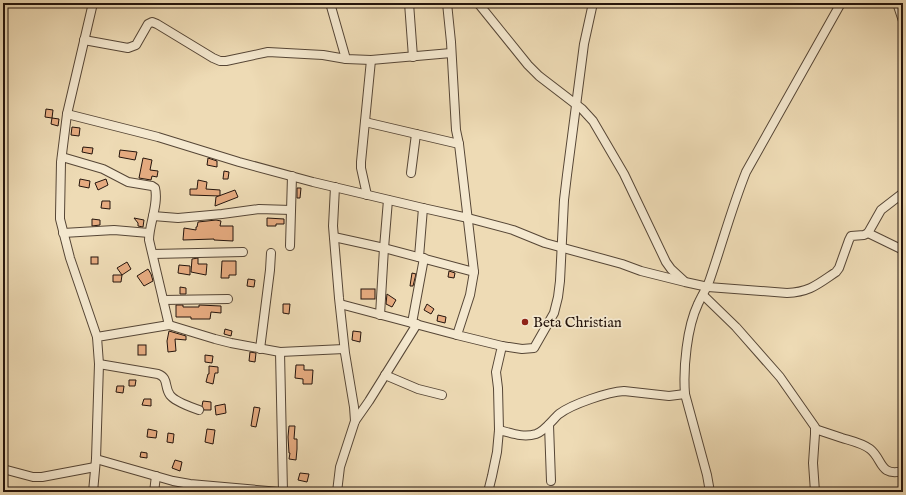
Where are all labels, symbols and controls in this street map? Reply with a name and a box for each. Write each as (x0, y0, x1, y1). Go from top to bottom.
place label: Beta Christian (533, 313, 622, 332)
marker: Beta Christian (520, 317, 530, 327)

